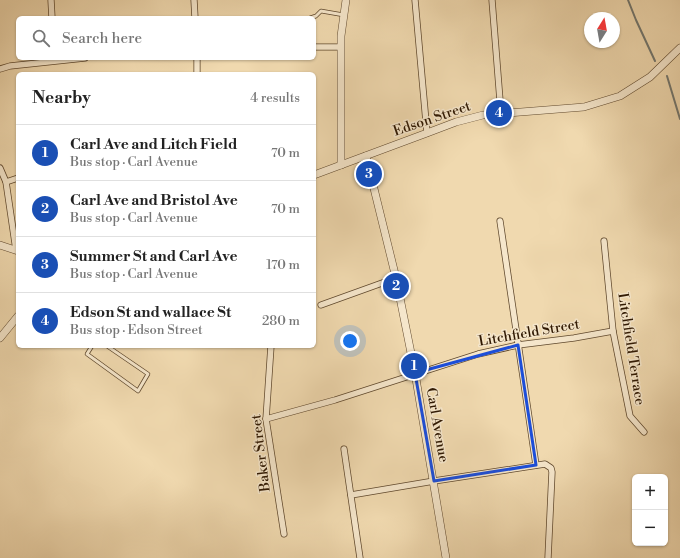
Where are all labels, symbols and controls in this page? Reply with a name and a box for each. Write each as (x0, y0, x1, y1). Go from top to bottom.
north arrow (584, 12, 620, 48)
search box (16, 16, 316, 60)
icon: search (30, 27, 52, 49)
text: Search here (62, 29, 142, 48)
text: Nearby (32, 87, 91, 109)
text: 4 results (250, 90, 300, 106)
street label: Edson Street (391, 97, 473, 141)
pin: 4 (486, 98, 512, 128)
text: Carl Ave and Litch Field (70, 135, 237, 154)
text: 1 (42, 145, 48, 161)
text: 70 m (271, 145, 300, 161)
text: Bus stop · Carl Avenue (70, 154, 198, 170)
pin: 3 (356, 159, 382, 189)
text: Carl Ave and Bristol Ave (70, 191, 238, 210)
text: 2 (41, 201, 49, 217)
text: 70 m (271, 201, 300, 217)
text: Bus stop · Carl Avenue (70, 210, 198, 226)
text: Summer St and Carl Ave (70, 247, 237, 266)
text: 3 (41, 257, 49, 273)
text: 170 m (266, 257, 300, 273)
text: Bus stop · Carl Avenue (70, 266, 198, 282)
pin: 2 (383, 271, 409, 301)
street label: Litchfield Terrace (613, 291, 649, 407)
text: Edson St and wallace St (70, 303, 231, 322)
text: 4 (41, 313, 49, 329)
text: 280 m (262, 313, 300, 329)
street label: Litchfield Street (477, 315, 581, 351)
text: Bus stop · Edson Street (70, 322, 203, 338)
your location (340, 331, 360, 351)
pin: 1 (401, 351, 427, 381)
street label: Carl Avenue (422, 386, 452, 464)
street label: Baker Street (247, 413, 275, 494)
map controls (632, 474, 668, 546)
button: + (632, 474, 668, 510)
button: − (632, 510, 668, 546)

